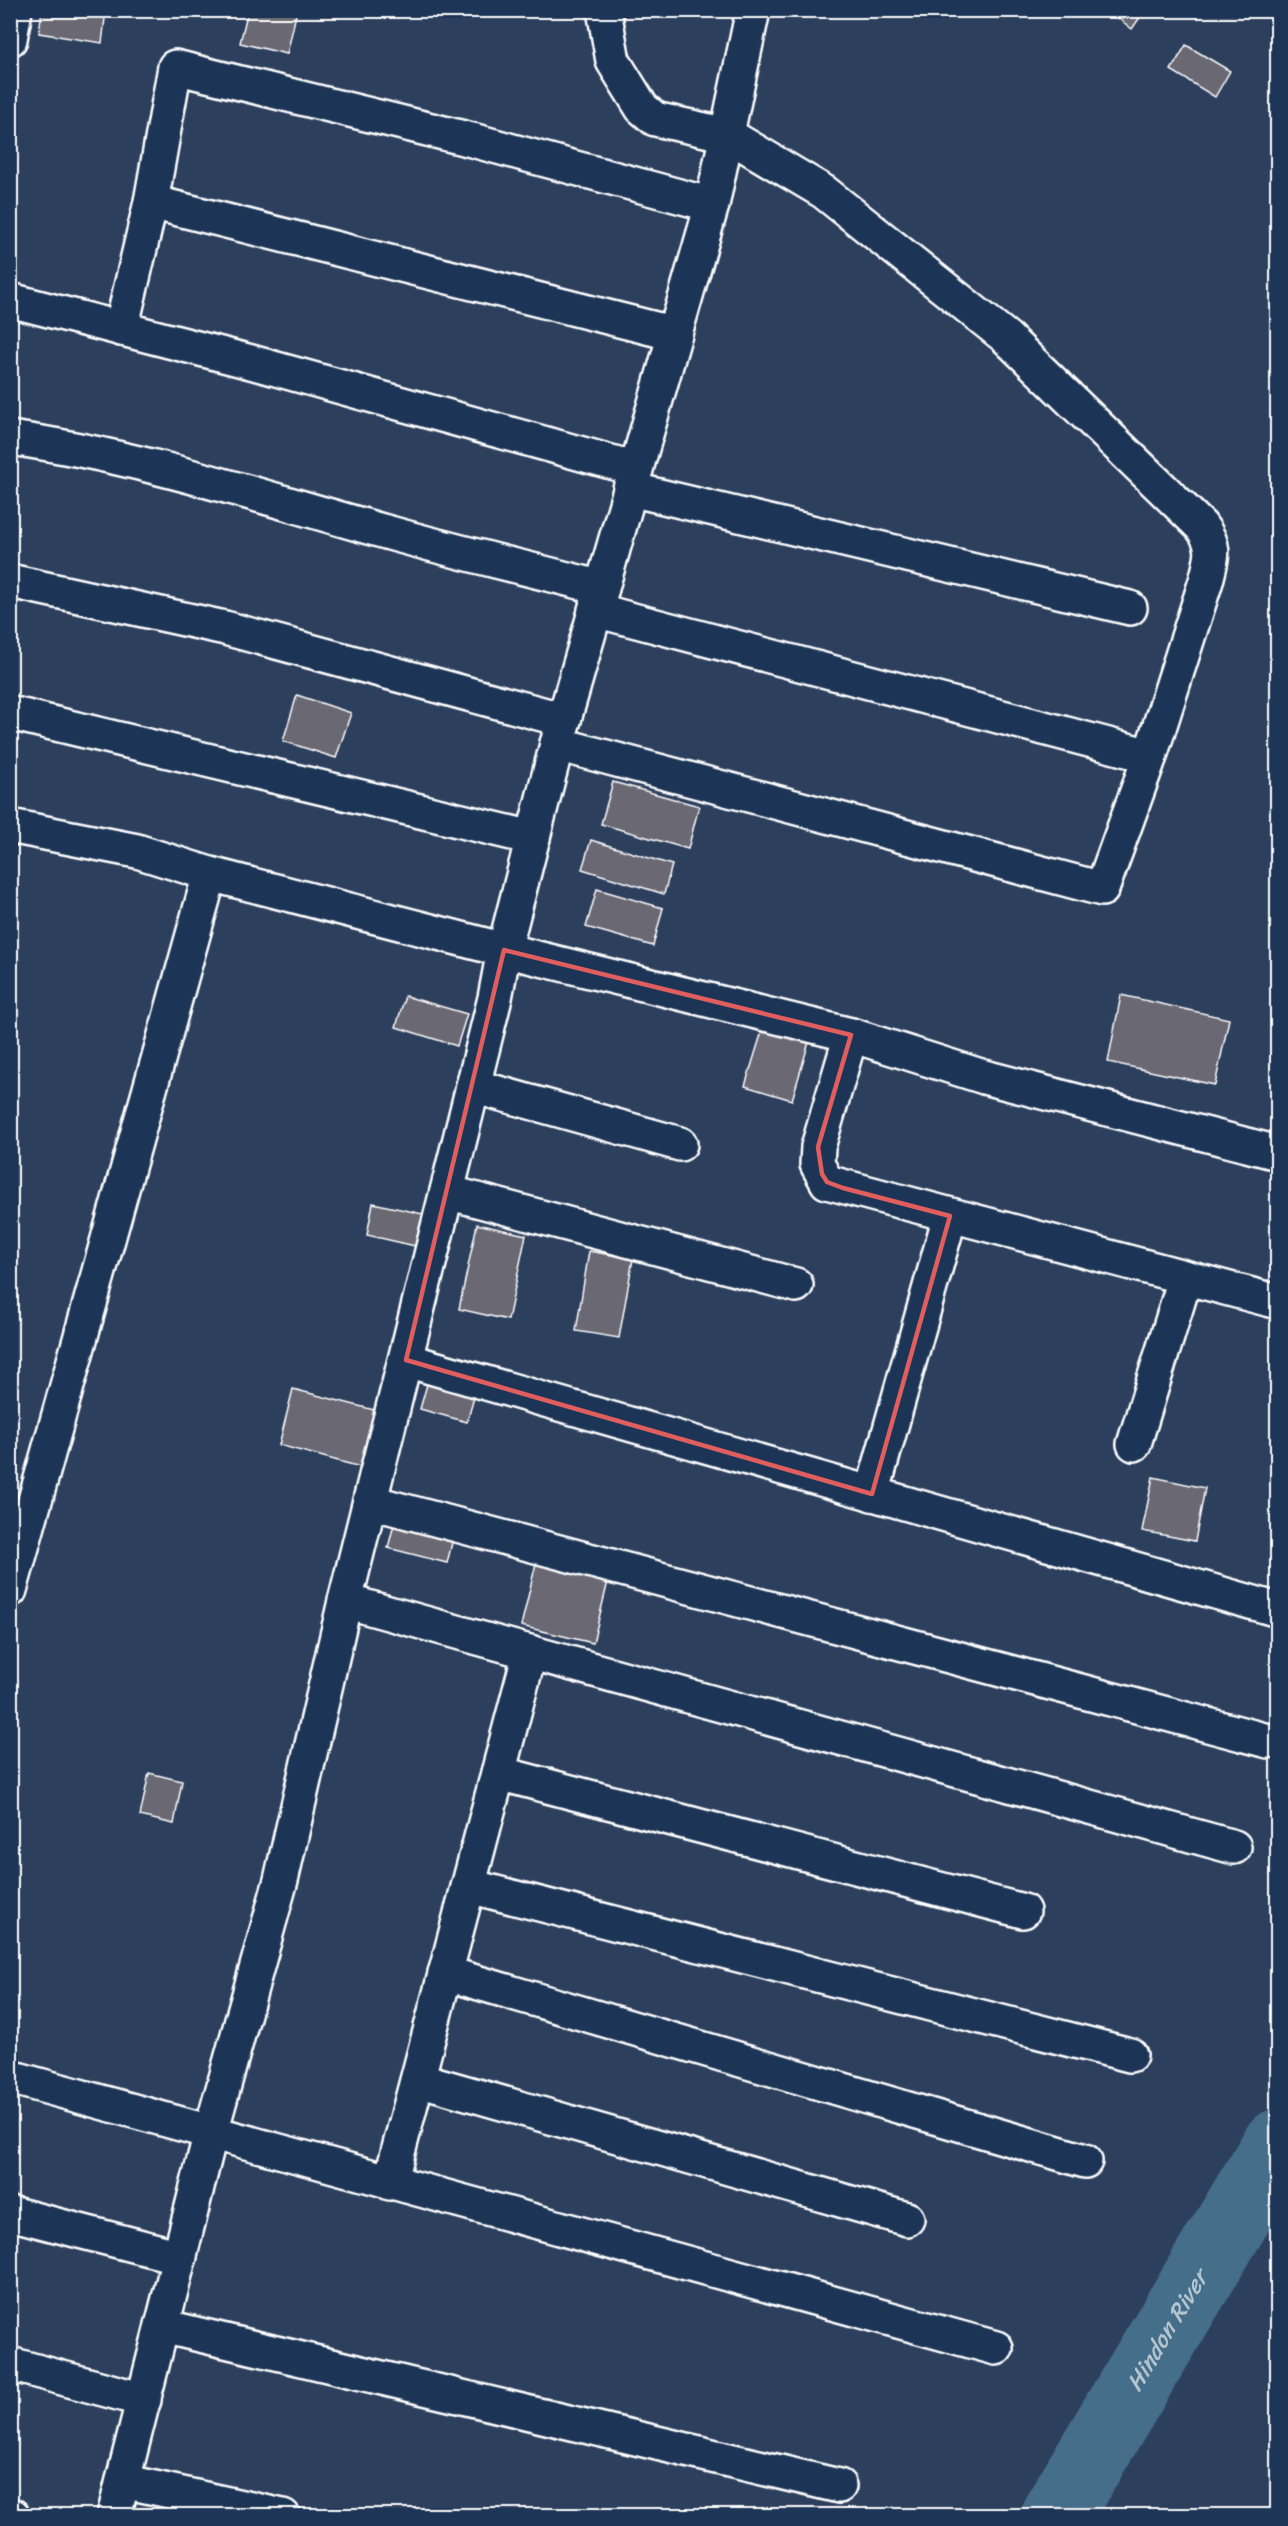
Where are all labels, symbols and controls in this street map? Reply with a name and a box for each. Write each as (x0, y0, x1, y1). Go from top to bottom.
water label: Hindon River (1114, 2258, 1222, 2399)

